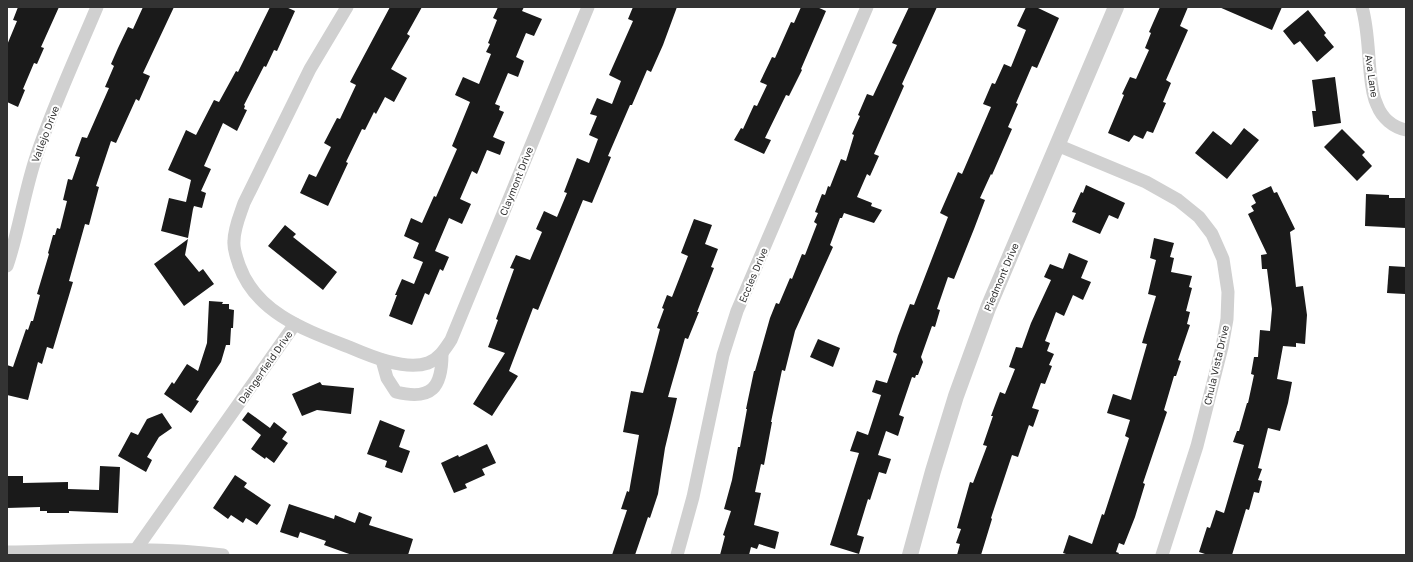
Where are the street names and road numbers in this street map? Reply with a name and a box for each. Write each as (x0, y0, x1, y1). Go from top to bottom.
street label: Ava Lane (1363, 54, 1381, 98)
street label: Vallejo Drive (29, 104, 61, 164)
street label: Claymont Drive (497, 145, 535, 217)
street label: Piedmont Drive (981, 241, 1021, 313)
street label: Eccles Drive (736, 246, 770, 304)
street label: Chula Vista Drive (1201, 324, 1231, 406)
street label: Daingerfield Drive (235, 328, 295, 406)

